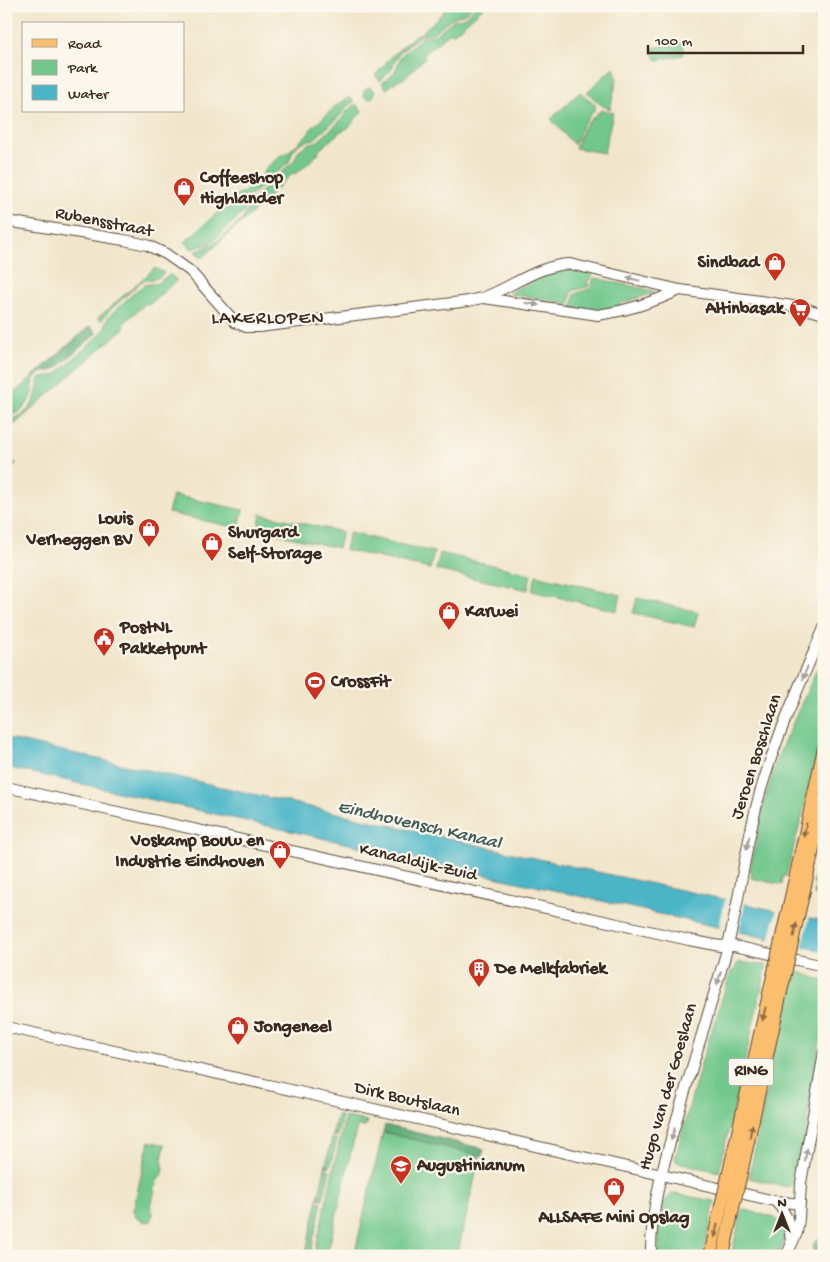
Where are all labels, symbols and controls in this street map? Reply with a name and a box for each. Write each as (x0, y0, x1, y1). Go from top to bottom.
legend (22, 22, 185, 112)
scale bar (648, 22, 802, 54)
text: 100 m (654, 33, 693, 51)
text: Road (68, 36, 102, 54)
text: Park (67, 60, 98, 78)
text: Water (68, 86, 110, 104)
place label: Coffeeshop Highlander (199, 168, 285, 210)
shop icon: Coffeeshop Highlander (172, 176, 196, 207)
street label: Rubensstraat (53, 203, 156, 243)
shop icon: Sindbad (763, 251, 787, 282)
place label: Sindbad (698, 253, 761, 274)
one-way arrow (625, 275, 640, 283)
supermarket icon: Altinbasak (788, 297, 812, 328)
place label: Altinbasak (704, 299, 786, 320)
one-way arrow (524, 301, 540, 309)
district label: LAKERLOPEN (211, 308, 325, 331)
place label: Louis Verheggen BV (26, 509, 134, 551)
shop icon: Louis Verheggen BV (137, 517, 161, 548)
place label: Shurgard Self-Storage (228, 523, 322, 565)
shop icon: Shurgard Self-Storage (200, 531, 224, 562)
shop icon: Karwei (437, 600, 461, 631)
place label: Karwei (464, 602, 519, 623)
place label: PostNL Pakketpunt (119, 618, 207, 660)
public building icon: PostNL Pakketpunt (92, 626, 116, 657)
one-way arrow (801, 666, 809, 681)
sports icon: CrossFit (303, 670, 327, 701)
place label: CrossFit (330, 672, 392, 693)
street label: Jeroen Boschlaan (727, 691, 787, 822)
water label: Eindhovensch Kanaal (335, 796, 505, 856)
one-way arrow (801, 822, 809, 837)
place label: Voskamp Bouw en Industrie Eindhoven (115, 831, 264, 873)
one-way arrow (744, 836, 752, 852)
shop icon: Voskamp Bouw en Industrie Eindhoven (268, 839, 292, 870)
street label: Kanaaldijk-Zuid (357, 839, 480, 887)
one-way arrow (791, 922, 799, 937)
building icon: De Melkfabriek (467, 957, 491, 988)
place label: De Melkfabriek (493, 959, 609, 980)
one-way arrow (714, 970, 722, 985)
street label: Hugo van der Goeslaan (635, 1001, 703, 1173)
one-way arrow (760, 1007, 768, 1022)
shop icon: Jongeneel (226, 1015, 250, 1046)
place label: Jongeneel (253, 1017, 332, 1038)
road number: RING (728, 1058, 774, 1086)
street label: Dirk Boutslaan (351, 1077, 462, 1122)
one-way arrow (747, 1123, 755, 1138)
one-way arrow (669, 1126, 677, 1141)
one-way arrow (802, 1147, 810, 1163)
school or university icon: Augustinianum (389, 1154, 413, 1185)
place label: Augustinianum (416, 1156, 525, 1177)
shop icon: ALLSAFE Mini Opslag (602, 1176, 626, 1207)
north arrow (758, 1190, 808, 1240)
text: N (777, 1195, 787, 1212)
place label: ALLSAFE Mini Opslag (537, 1208, 690, 1229)
one-way arrow (712, 1223, 720, 1238)

